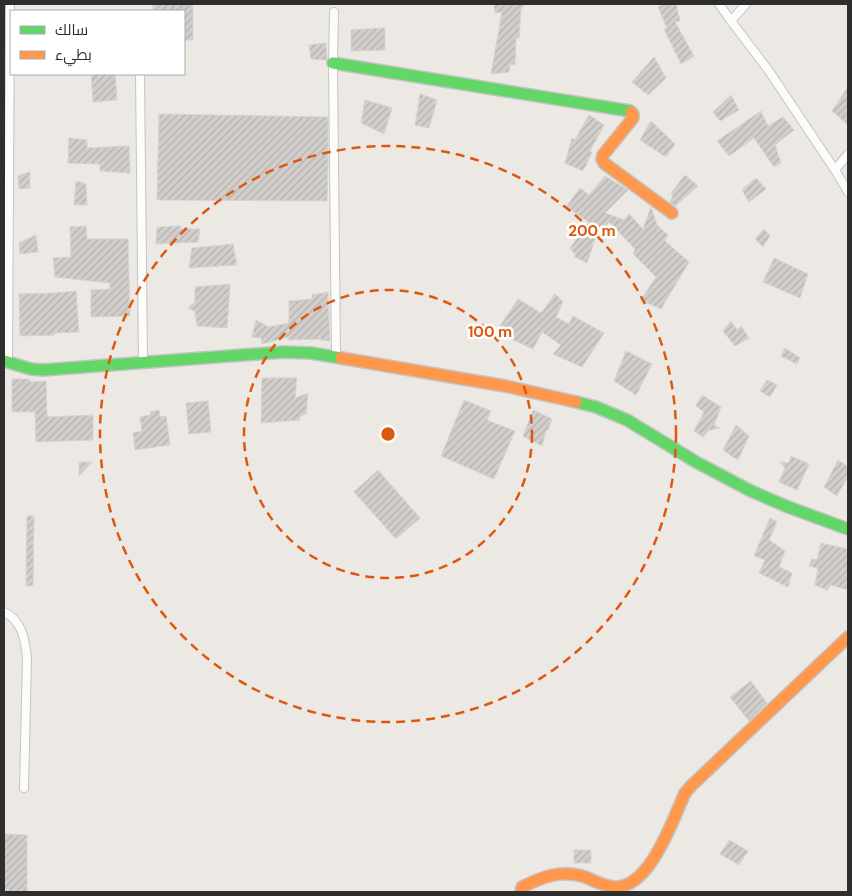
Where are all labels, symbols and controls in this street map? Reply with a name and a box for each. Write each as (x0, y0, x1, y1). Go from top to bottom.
legend (10, 10, 185, 75)
text: سالك (55, 20, 88, 40)
text: بطيء (55, 45, 92, 67)
text: 200 m (568, 221, 616, 241)
text: 100 m (468, 322, 512, 342)
centre of rings (379, 425, 397, 443)

